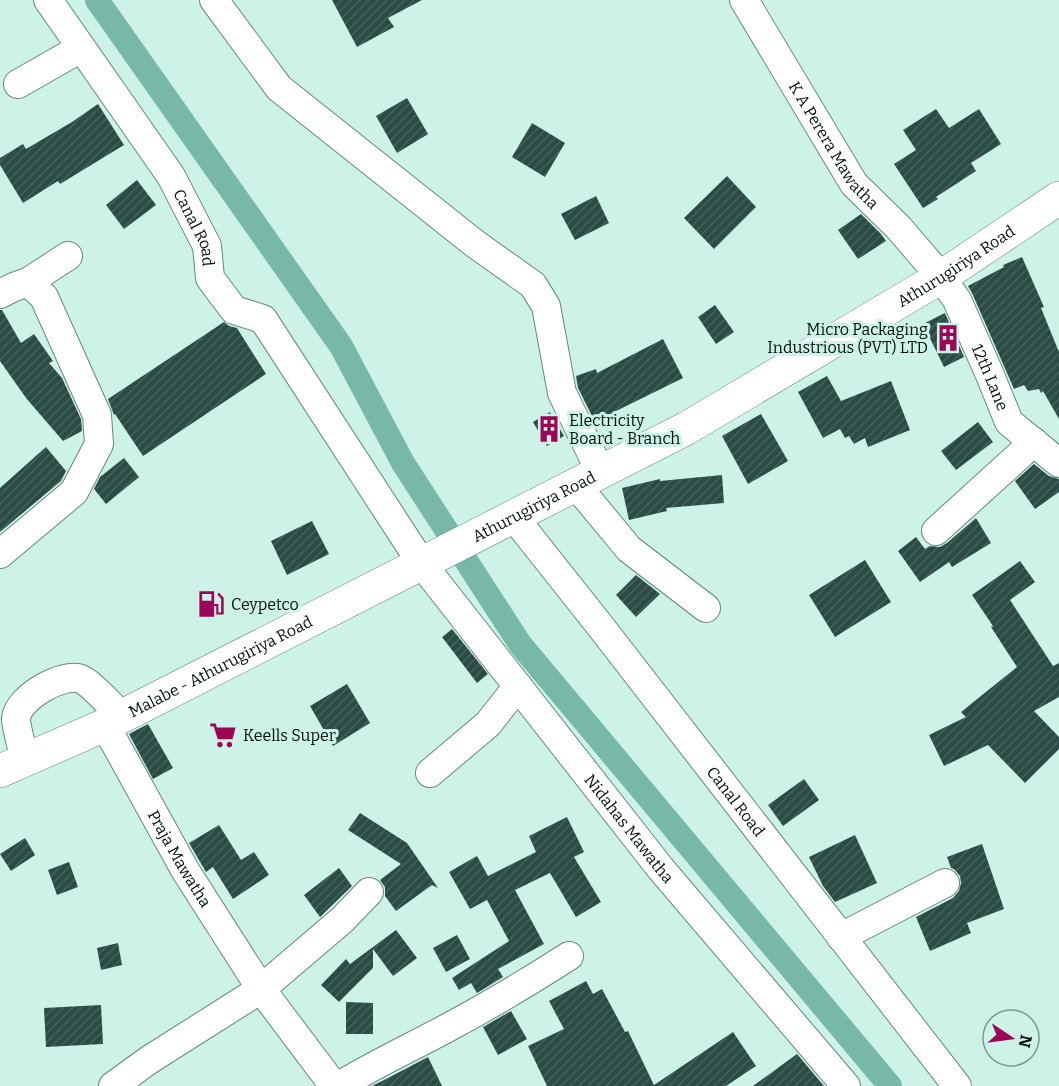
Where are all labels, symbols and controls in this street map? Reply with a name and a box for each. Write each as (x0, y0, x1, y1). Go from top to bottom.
street label: K A Perera Mawatha (785, 78, 883, 213)
street label: Canal Road (170, 186, 218, 267)
street label: Athurugiriya Road (894, 221, 1019, 310)
place label: Micro Packaging Industrious (PVT) LTD (767, 320, 928, 357)
building icon: Micro Packaging Industrious (PVT) LTD (933, 323, 963, 353)
street label: 12th Lane (968, 341, 1013, 413)
place label: Electricity Board - Branch (569, 411, 680, 448)
building icon: Electricity Board - Branch (534, 414, 564, 444)
street label: Athurugiriya Road (469, 467, 599, 546)
fuel station icon: Ceypetco (196, 589, 226, 619)
place label: Ceypetco (231, 595, 299, 614)
street label: Malabe - Athurugiriya Road (125, 611, 316, 721)
supermarket icon: Keells Super (208, 720, 238, 750)
place label: Keells Super (243, 726, 336, 745)
street label: Canal Road (703, 762, 769, 840)
street label: Nidahas Mawatha (581, 770, 678, 887)
street label: Praja Mawatha (144, 807, 216, 911)
north arrow (981, 1008, 1041, 1068)
text: N (1014, 1033, 1036, 1049)

